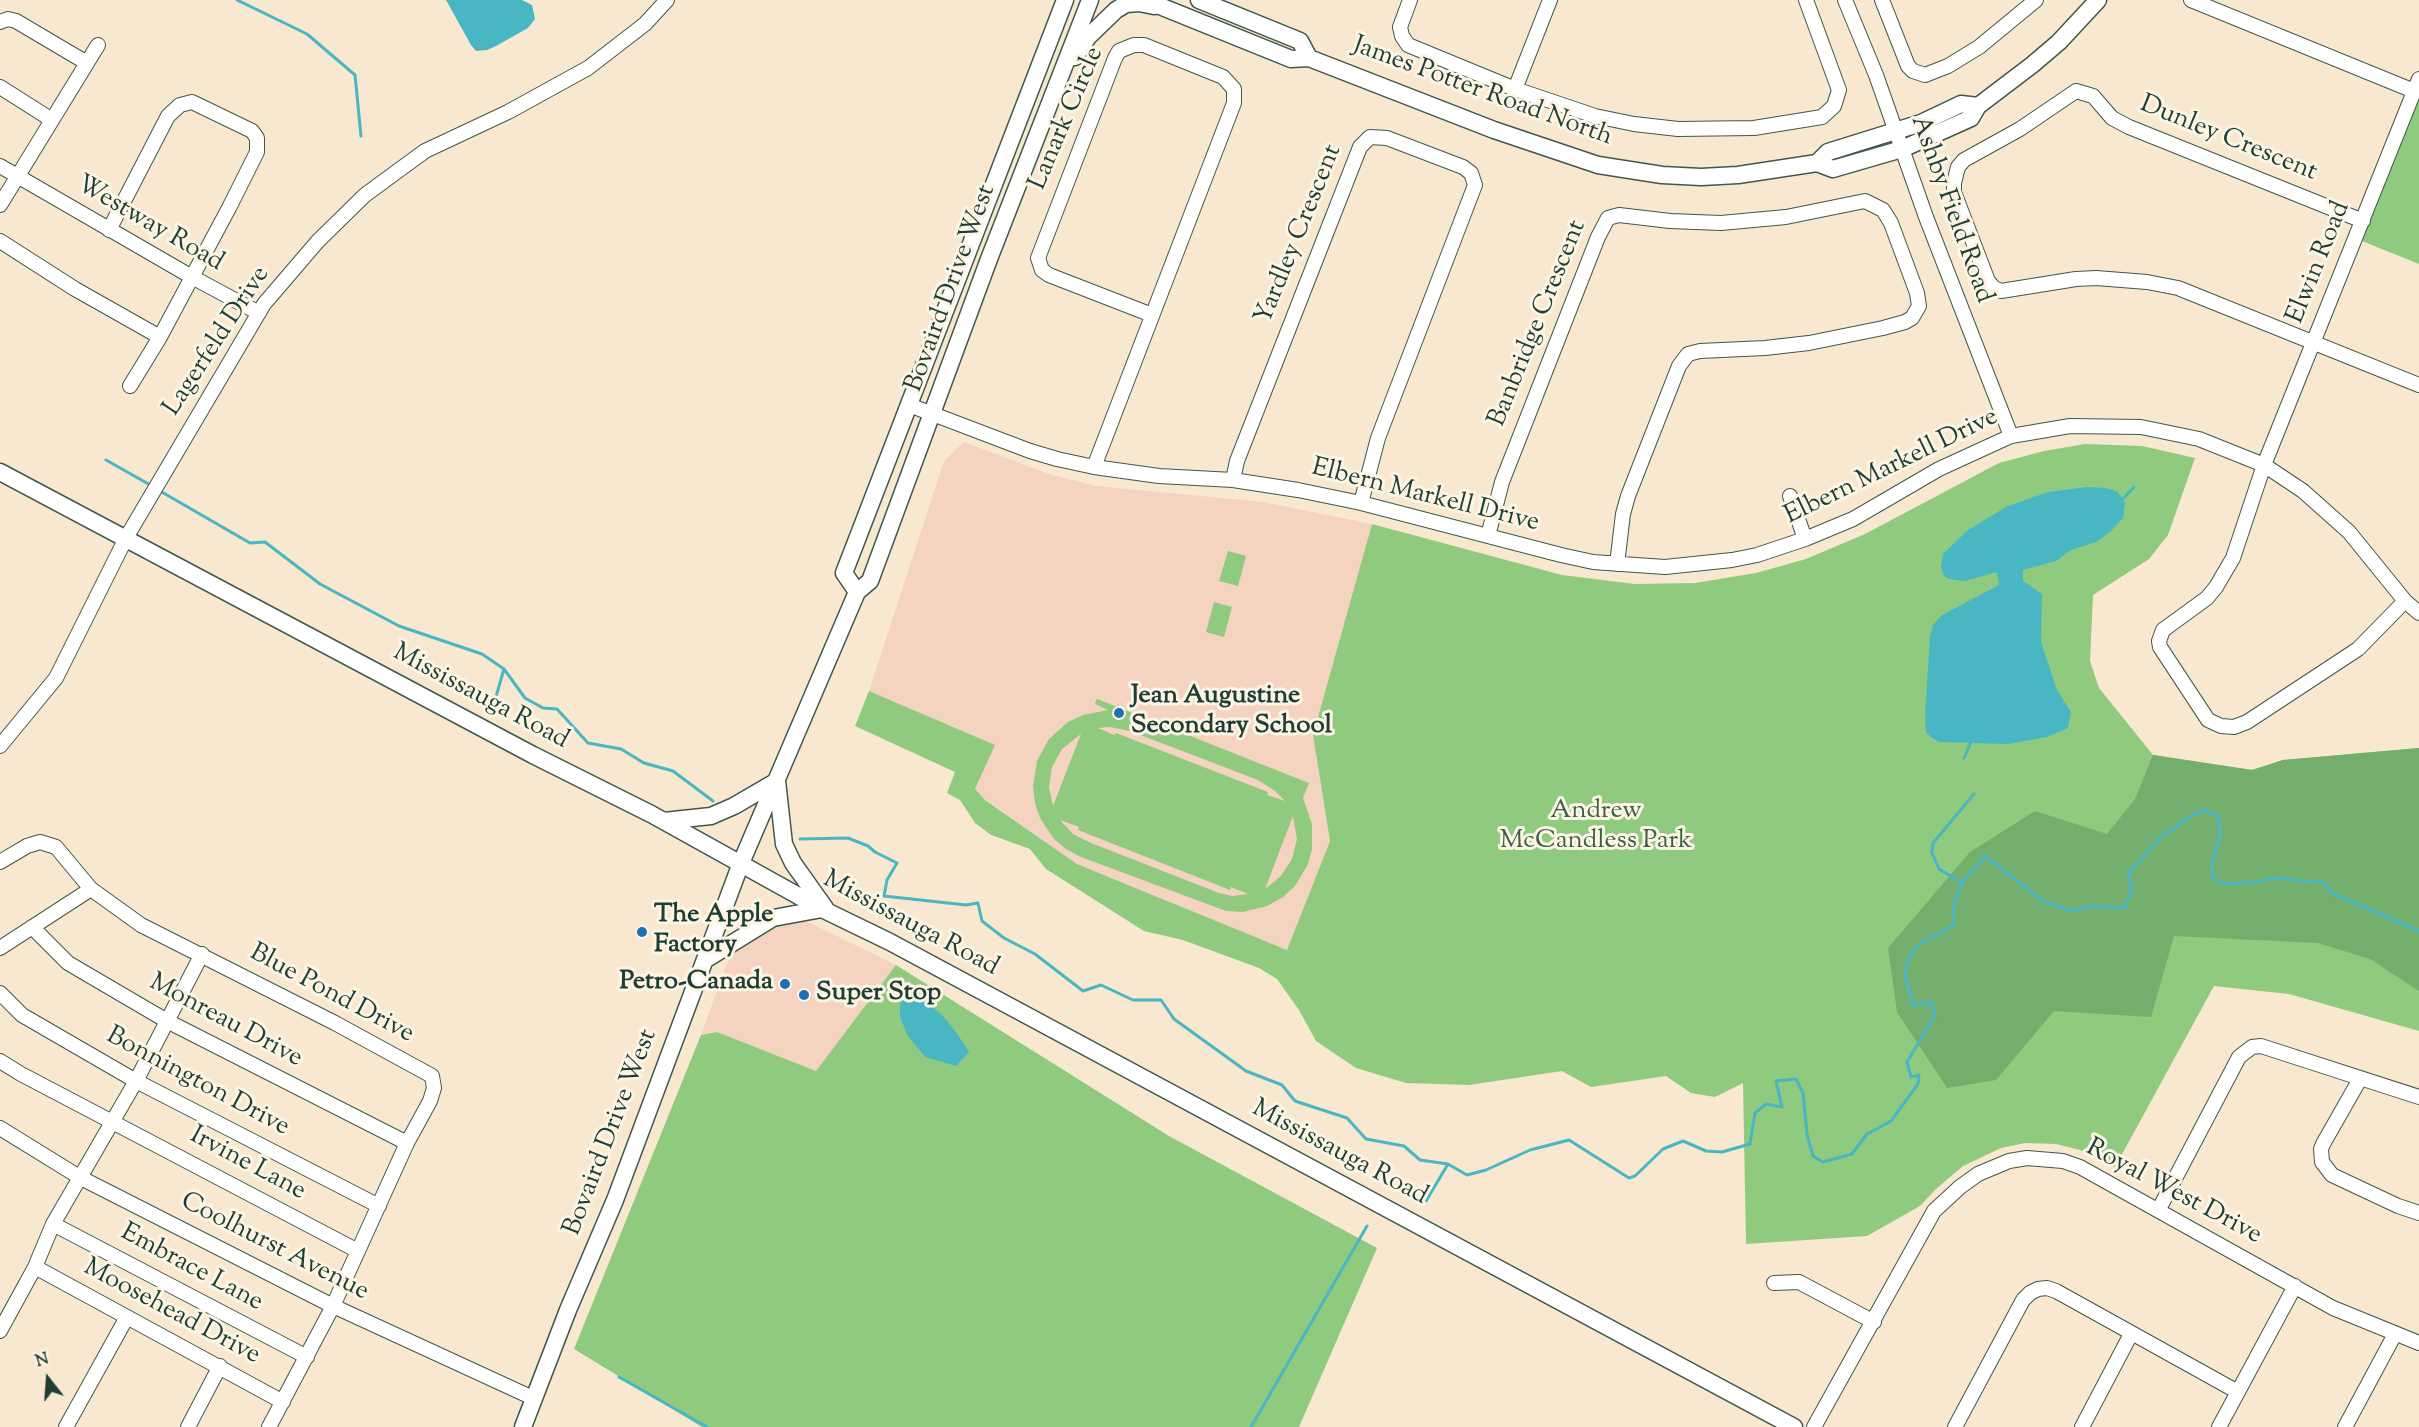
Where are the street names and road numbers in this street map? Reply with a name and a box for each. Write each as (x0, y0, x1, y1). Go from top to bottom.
street label: James Potter Road North (1348, 31, 1616, 155)
street label: Lanark Circle (1024, 43, 1112, 195)
street label: Dunley Crescent (2135, 90, 2321, 190)
street label: Ashby Field Road (1902, 112, 1998, 308)
street label: Yardley Crescent (1250, 141, 1350, 329)
street label: Westway Road (70, 170, 228, 280)
street label: Bovaird Drive West (900, 181, 1004, 397)
street label: Elwin Road (2281, 197, 2359, 329)
street label: Banbridge Crescent (1483, 216, 1595, 432)
street label: Lagerfeld Drive (158, 261, 278, 423)
street label: Elbern Markell Drive (1780, 403, 2004, 533)
street label: Elbern Markell Drive (1308, 454, 1542, 540)
street label: Mississauga Road (387, 639, 573, 757)
street label: Mississauga Road (817, 866, 1003, 984)
street label: Blue Pond Drive (244, 939, 418, 1051)
street label: Monreau Drive (143, 968, 307, 1076)
street label: Bonnington Drive (100, 1022, 294, 1144)
street label: Bovaird Drive West (558, 1025, 666, 1241)
street label: Mississauga Road (1246, 1095, 1432, 1213)
street label: Irvine Lane (184, 1121, 310, 1209)
street label: Royal West Drive (2080, 1134, 2266, 1252)
street label: Coolhurst Avenue (175, 1187, 373, 1309)
street label: Embrace Lane (114, 1218, 268, 1320)
street label: Moosehead Drive (77, 1253, 265, 1373)

